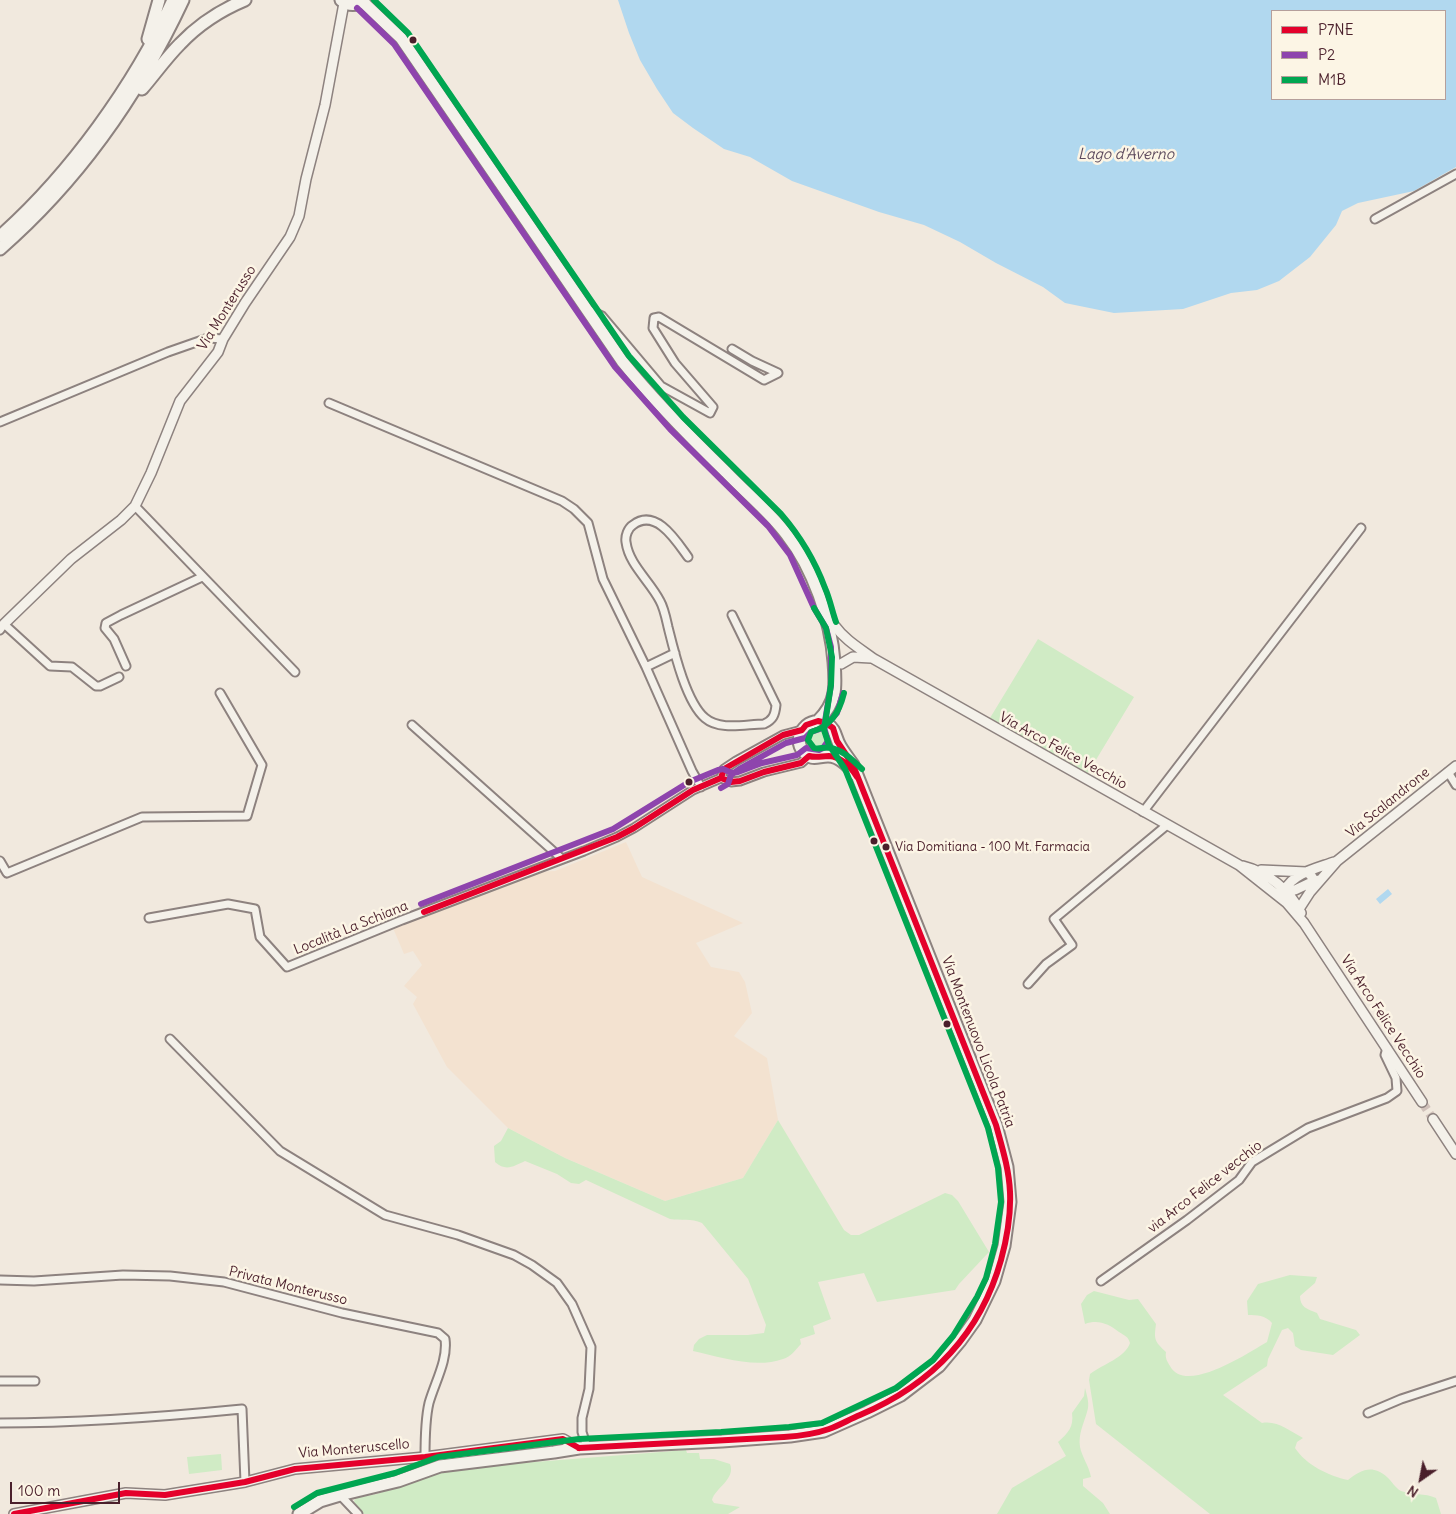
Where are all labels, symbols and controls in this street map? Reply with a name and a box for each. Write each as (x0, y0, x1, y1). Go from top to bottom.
legend (1271, 10, 1446, 100)
text: P7NE (1318, 20, 1354, 39)
unlabelled marker (408, 35, 418, 45)
text: P2 (1318, 45, 1335, 64)
text: M1B (1318, 70, 1346, 89)
water label: Lago d'Averno (1078, 146, 1174, 164)
street label: Via Monterusso (194, 262, 260, 354)
street label: Via Arco Felice Vecchio (996, 709, 1130, 793)
street label: Via Scalandrone (1343, 764, 1433, 842)
unlabelled marker (684, 777, 694, 787)
unlabelled marker (869, 836, 879, 846)
place label: Via Domitiana - 100 Mt. Farmacia (895, 839, 1090, 855)
marker: Via Domitiana - 100 Mt. Farmacia (881, 842, 891, 852)
street label: Località La Schiana (291, 897, 411, 959)
street label: Via Arco Felice Vecchio (1337, 952, 1429, 1082)
street label: Via Montenuovo Licola Patria (938, 954, 1018, 1130)
unlabelled marker (942, 1019, 952, 1029)
street label: via Arco Felice vecchio (1145, 1137, 1265, 1237)
street label: Privata Monterusso (227, 1263, 349, 1309)
street label: Via Monteruscello (298, 1436, 410, 1462)
north arrow (1396, 1454, 1446, 1504)
scale bar (12, 1472, 122, 1504)
text: 100 m (18, 1481, 60, 1500)
text: N (1404, 1481, 1422, 1502)

